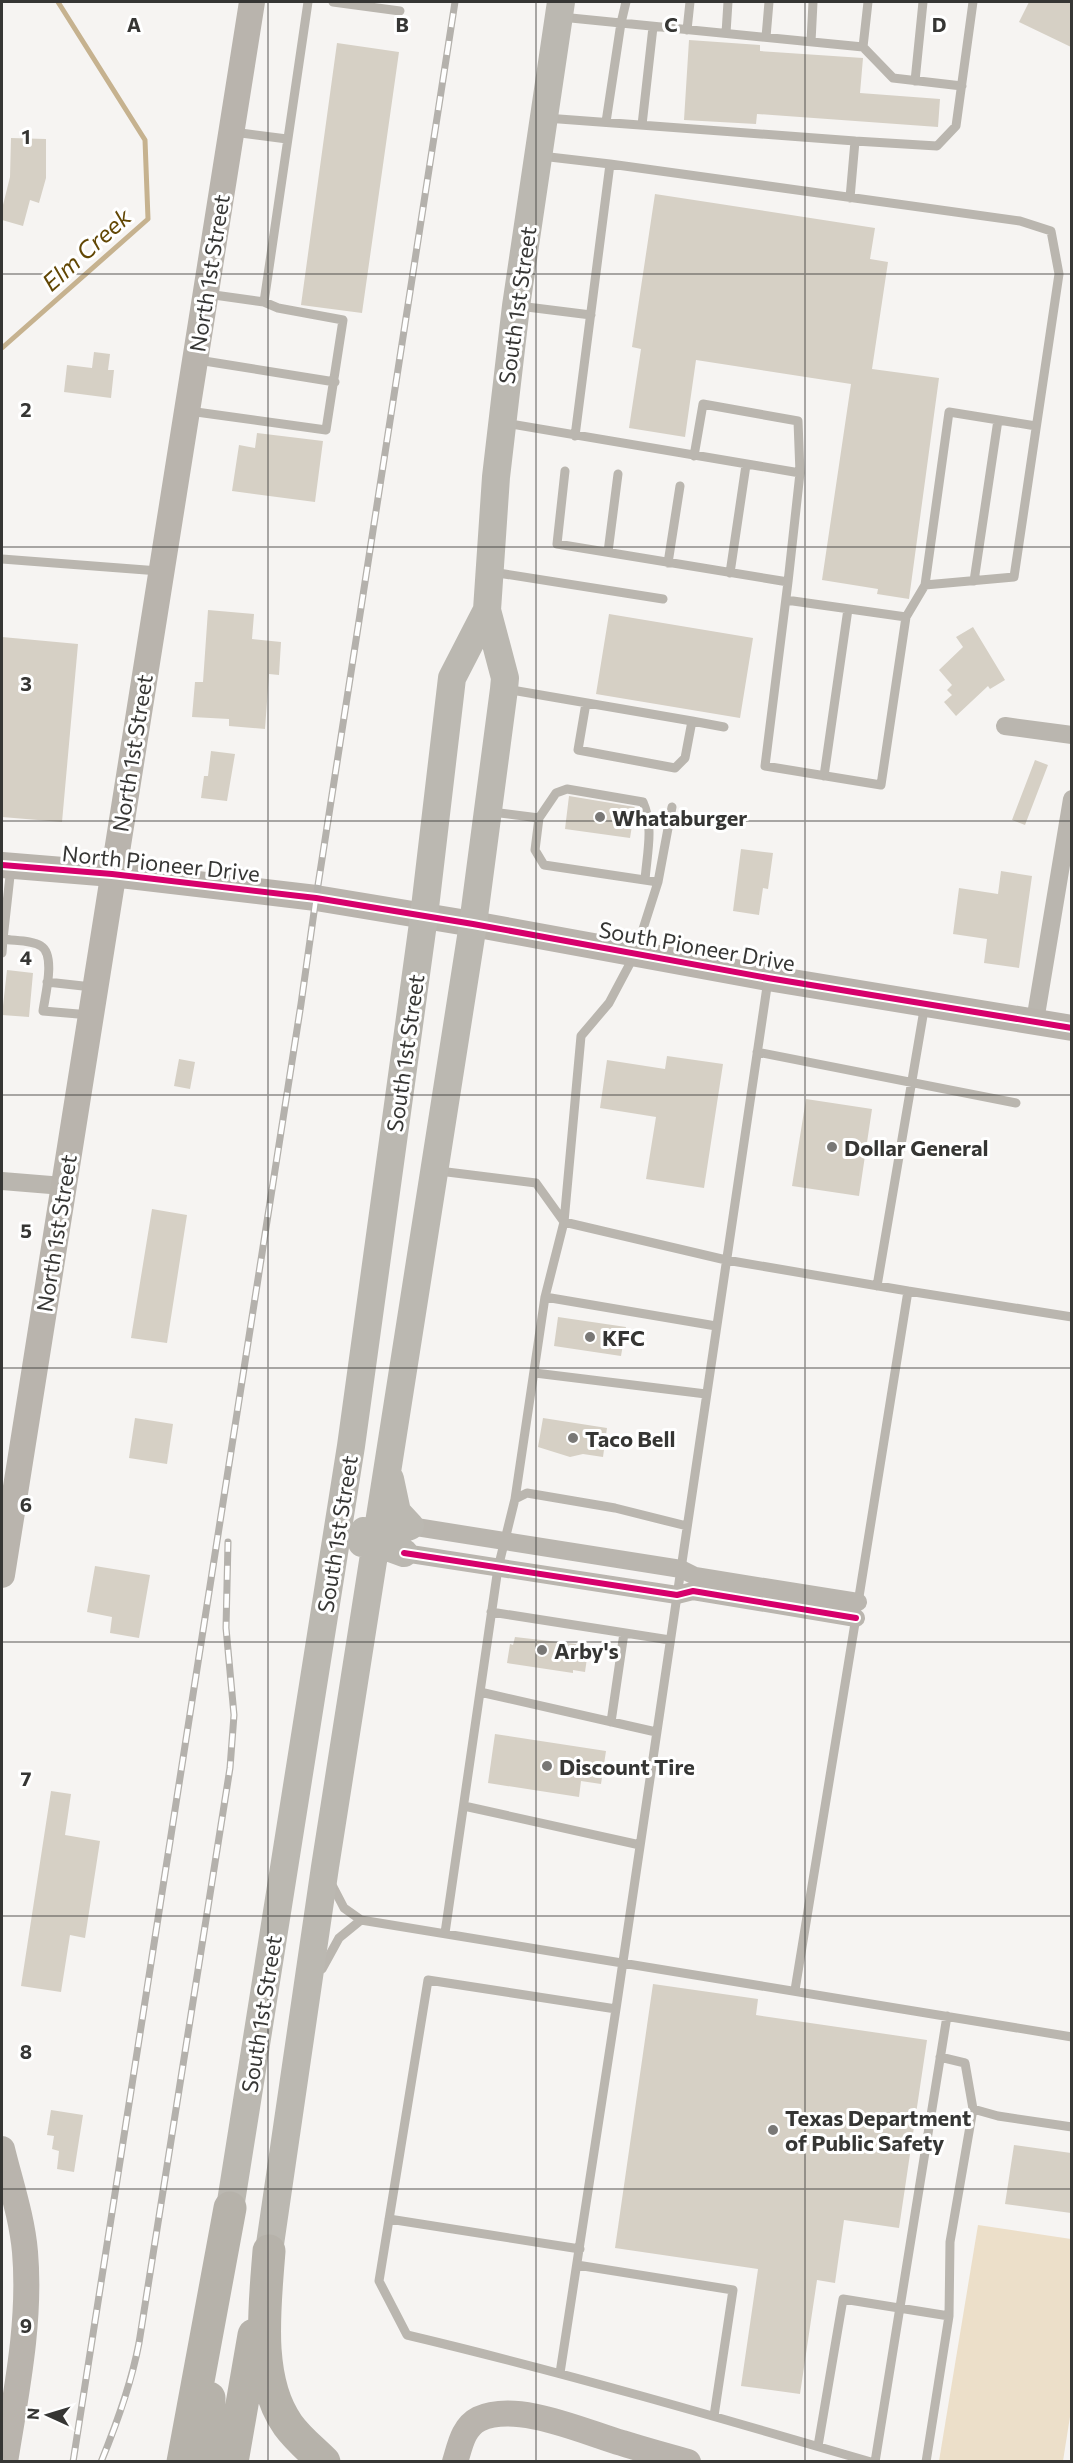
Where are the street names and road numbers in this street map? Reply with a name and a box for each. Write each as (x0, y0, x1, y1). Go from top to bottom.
street label: North 1st Street (183, 192, 235, 354)
street label: South 1st Street (493, 224, 541, 386)
street label: North 1st Street (106, 672, 158, 834)
street label: North Pioneer Drive (61, 839, 261, 887)
street label: South Pioneer Drive (597, 915, 797, 977)
street label: South 1st Street (381, 972, 429, 1134)
street label: North 1st Street (30, 1152, 82, 1314)
street label: South 1st Street (311, 1453, 363, 1615)
street label: South 1st Street (235, 1933, 287, 2095)

